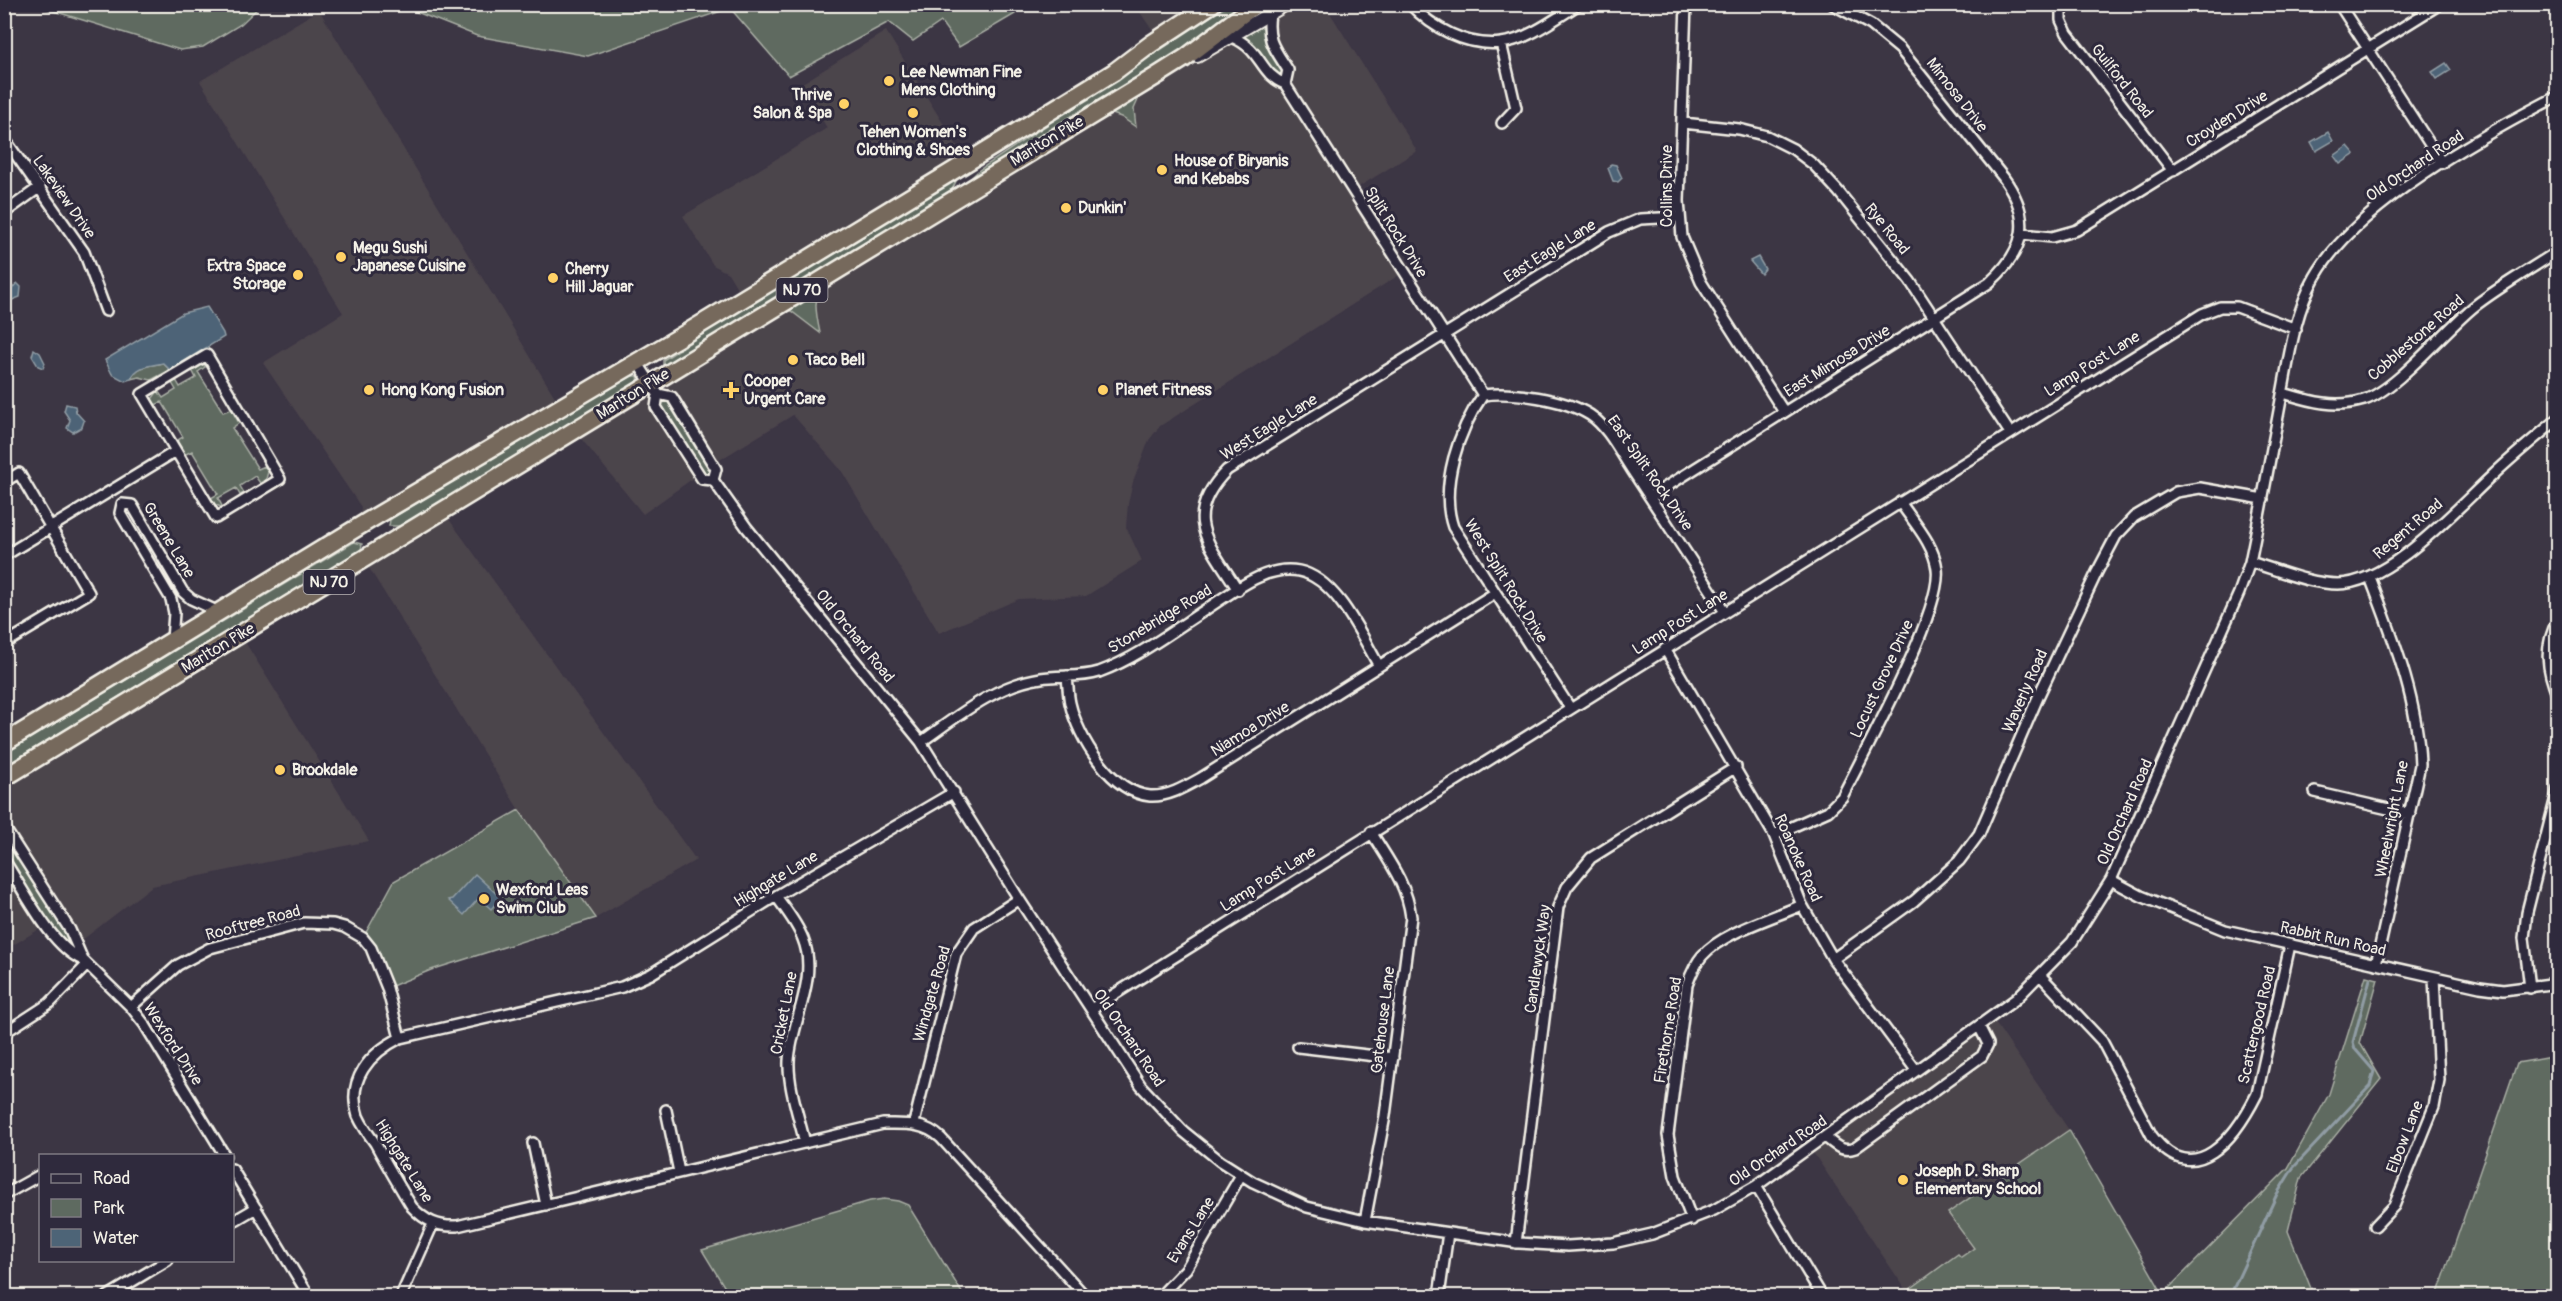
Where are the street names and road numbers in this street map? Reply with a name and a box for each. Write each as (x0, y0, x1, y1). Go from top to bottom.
street label: Guilford Road (2087, 40, 2157, 122)
street label: Mimosa Drive (1922, 54, 1992, 136)
street label: Croyden Drive (2182, 86, 2272, 152)
street label: Marlton Pike (1007, 111, 1087, 171)
street label: Old Orchard Road (2362, 126, 2468, 206)
street label: Collins Drive (1657, 145, 1677, 227)
street label: Lakeview Drive (28, 151, 100, 243)
street label: Split Rock Drive (1360, 183, 1432, 281)
street label: Rye Road (1860, 199, 1914, 259)
street label: East Eagle Lane (1500, 215, 1600, 287)
road number: NJ 70 (776, 278, 828, 302)
street label: Cobblestone Road (2364, 291, 2468, 385)
street label: East Mimosa Drive (1780, 320, 1894, 402)
street label: Lamp Post Lane (2040, 327, 2144, 401)
street label: Marlton Pike (593, 364, 673, 424)
street label: West Eagle Lane (1217, 389, 1321, 465)
street label: East Split Rock Drive (1603, 411, 1697, 535)
street label: Regent Road (2369, 494, 2447, 564)
street label: Greene Lane (139, 499, 199, 582)
street label: West Split Rock Drive (1460, 515, 1552, 647)
road number: NJ 70 (304, 570, 354, 594)
street label: Stonebridge Road (1104, 580, 1216, 658)
street label: Old Orchard Road (811, 585, 899, 687)
street label: Lamp Post Lane (1628, 585, 1732, 659)
street label: Locust Grove Drive (1846, 617, 1918, 741)
street label: Marlton Pike (178, 618, 258, 678)
street label: Waverly Road (1998, 646, 2052, 736)
street label: Niamoa Drive (1207, 697, 1293, 761)
street label: Old Orchard Road (2093, 756, 2157, 868)
street label: Wheelwright Lane (2371, 759, 2413, 879)
street label: Roanoke Road (1770, 811, 1826, 905)
street label: Lamp Post Lane (1216, 842, 1320, 916)
street label: Highgate Lane (730, 846, 822, 912)
street label: Rooftree Road (203, 901, 303, 945)
street label: Candlewyck Way (1520, 903, 1556, 1014)
street label: Rabbit Run Road (2278, 917, 2388, 961)
street label: Windgate Road (909, 944, 955, 1044)
street label: Scattergood Road (2234, 964, 2280, 1086)
street label: Gatehouse Lane (1367, 965, 1399, 1075)
street label: Cricket Lane (766, 970, 802, 1056)
street label: Firethorne Road (1650, 975, 1686, 1085)
street label: Old Orchard Road (1089, 985, 1169, 1091)
street label: Wexford Drive (139, 999, 207, 1089)
street label: Elbow Lane (2382, 1098, 2428, 1176)
street label: Old Orchard Road (1725, 1111, 1831, 1191)
street label: Highgate Lane (370, 1116, 438, 1206)
street label: Evans Lane (1163, 1193, 1219, 1267)

